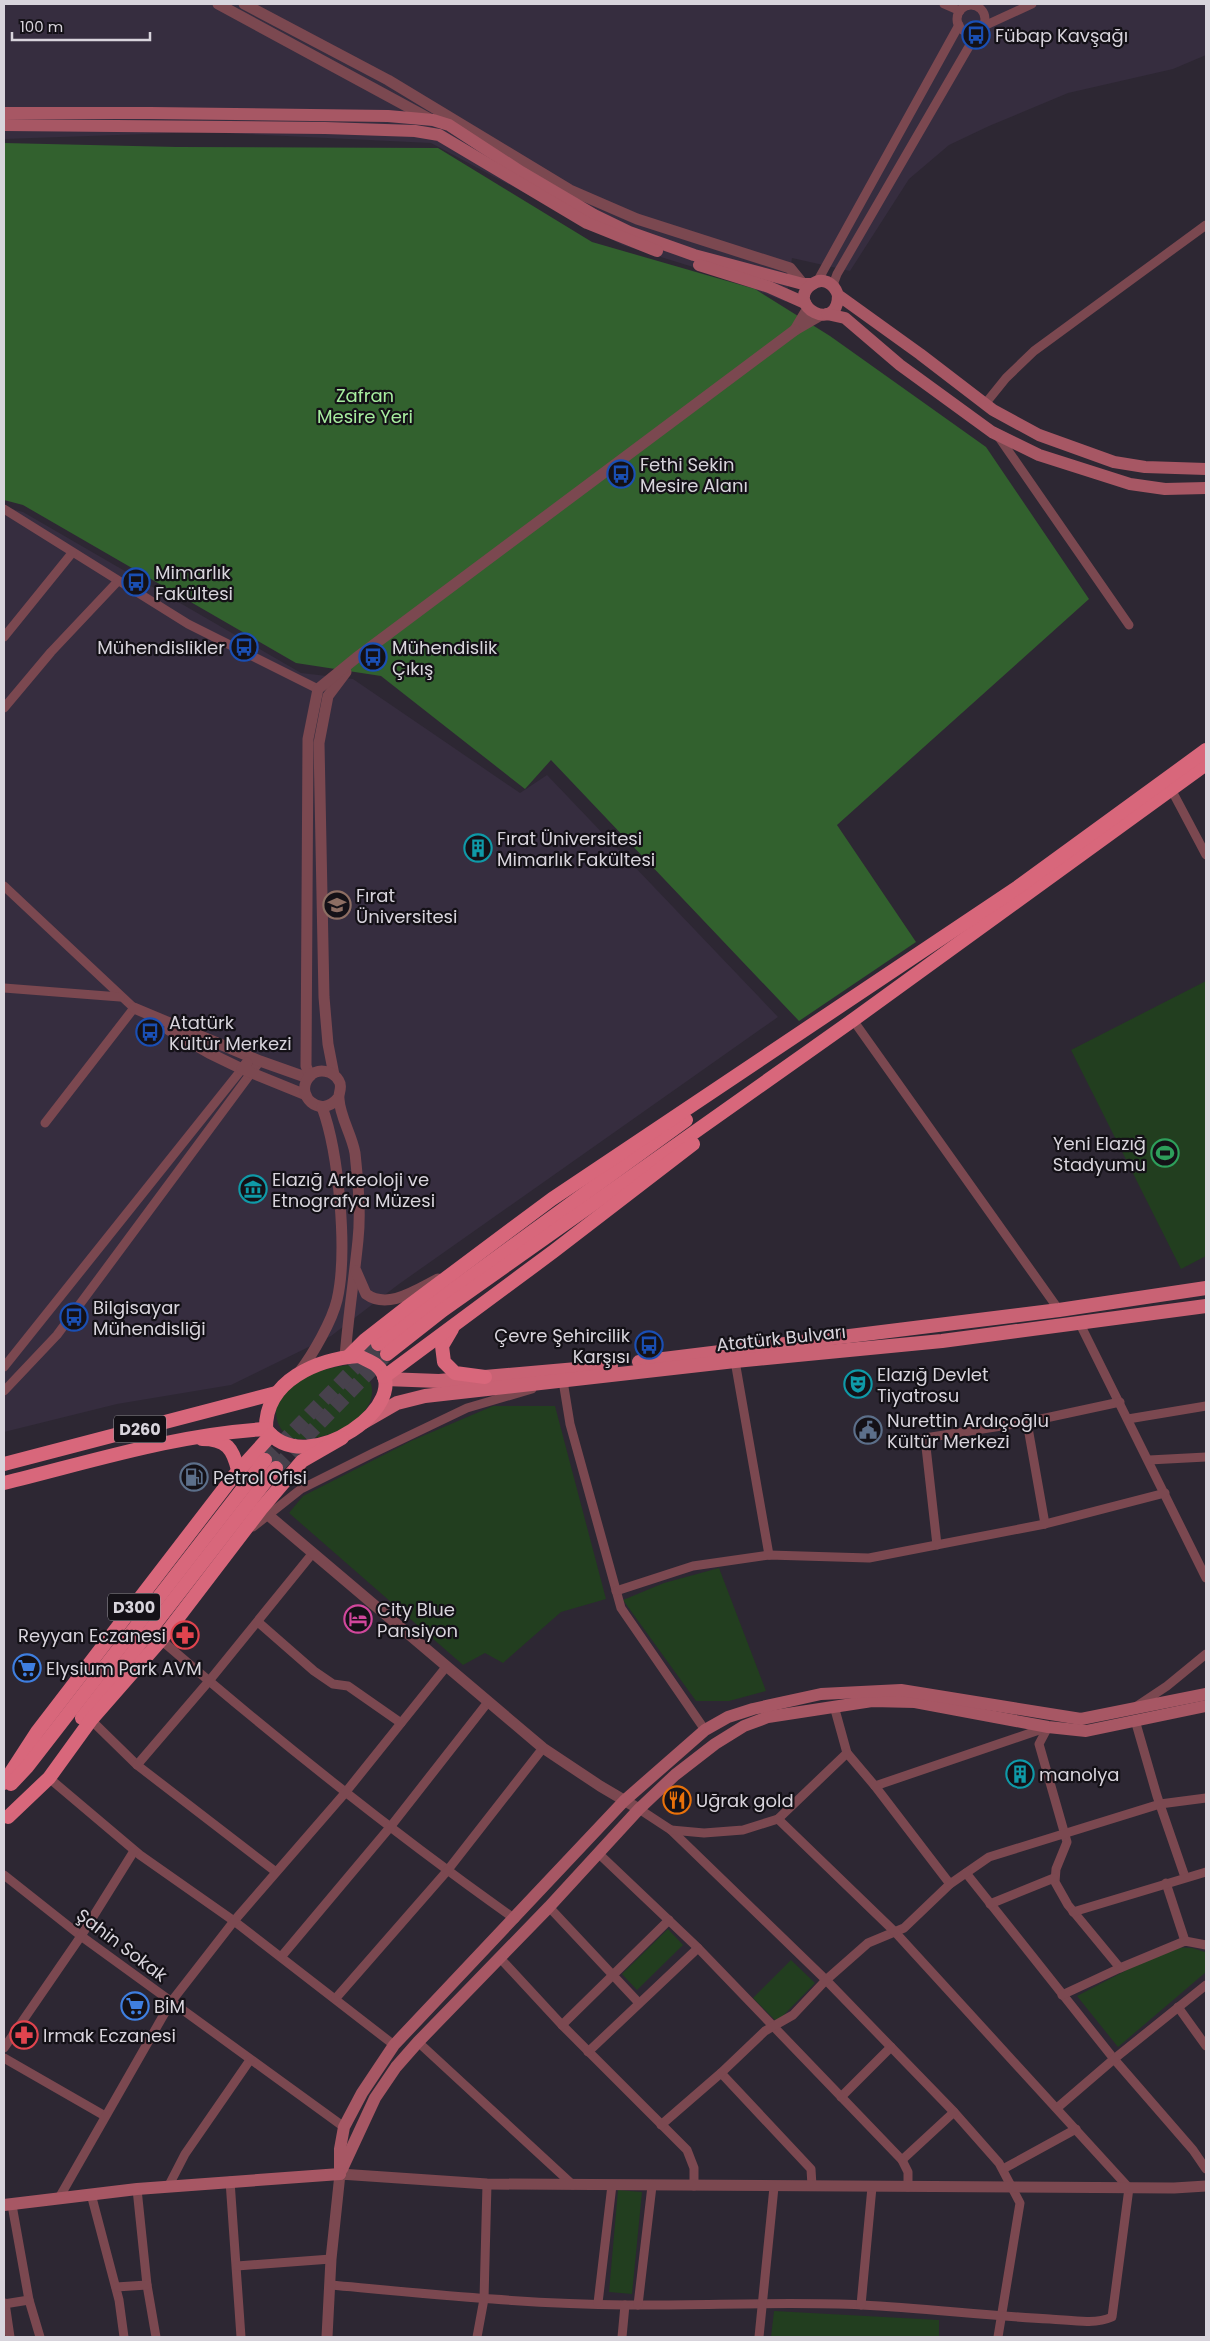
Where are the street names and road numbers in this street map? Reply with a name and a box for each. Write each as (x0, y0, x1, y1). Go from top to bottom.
street label: Atatürk Bulvarı (715, 1319, 847, 1357)
road number: D260 (114, 1416, 166, 1442)
road number: D300 (108, 1594, 160, 1620)
street label: Şahin Sokak (71, 1903, 173, 1988)

